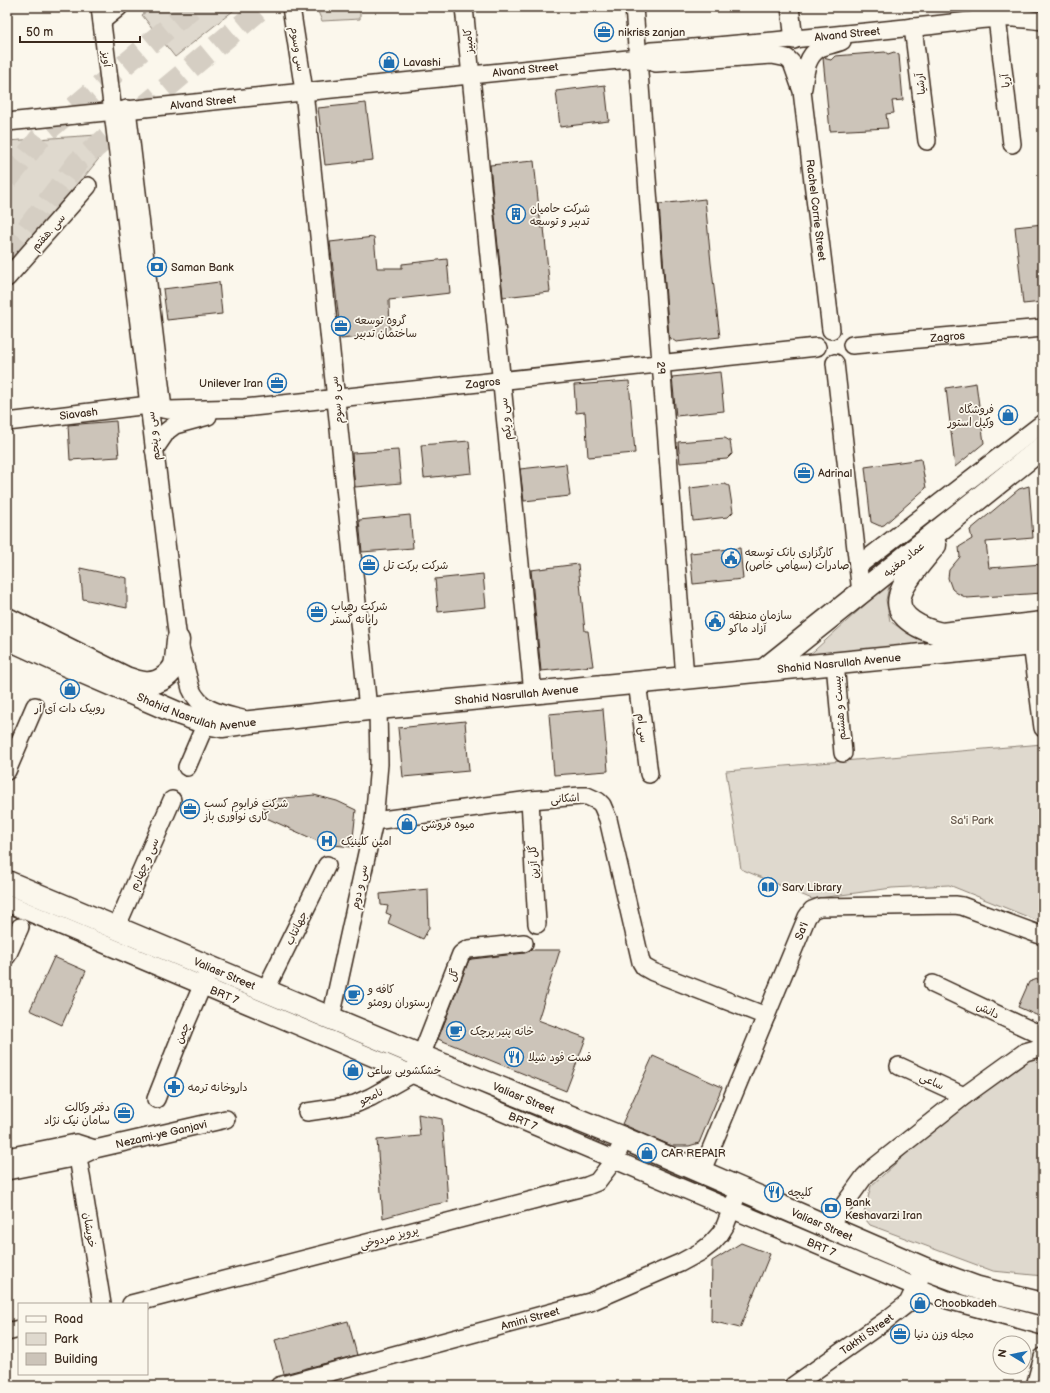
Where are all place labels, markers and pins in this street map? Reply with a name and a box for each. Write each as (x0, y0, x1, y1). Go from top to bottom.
office icon: nikriss zanjan (593, 21, 615, 43)
place label: nikriss zanjan (618, 26, 685, 39)
shop icon: Lavashi (378, 51, 400, 73)
place label: Lavashi (403, 56, 441, 69)
place label: شرکت حامیان تدبیر و توسعه (530, 202, 590, 229)
building icon: شرکت حامیان تدبیر و توسعه (505, 203, 527, 225)
bank icon: Saman Bank (146, 256, 168, 278)
place label: Saman Bank (171, 261, 234, 274)
place label: گروه توسعه ساختمان تدبیر (354, 314, 417, 341)
office icon: گروه توسعه ساختمان تدبیر (330, 315, 352, 337)
office icon: Unilever Iran (266, 372, 288, 394)
place label: Unilever Iran (199, 377, 263, 390)
place label: فروشگاه وکیل استور (947, 403, 994, 430)
shop icon: فروشگاه وکیل استور (997, 404, 1019, 426)
office icon: Adrinal (793, 462, 815, 484)
place label: Adrinal (818, 467, 852, 480)
place label: کارگزاری بانک توسعه صادرات (سهامی خاص) (745, 546, 849, 573)
public building icon: کارگزاری بانک توسعه صادرات (سهامی خاص) (720, 547, 742, 569)
office icon: شرکت برکت تل (358, 554, 380, 576)
place label: شرکت برکت تل (383, 559, 448, 573)
place label: شرکت رهیاب رایانه گستر (330, 600, 388, 626)
office icon: شرکت رهیاب رایانه گستر (306, 601, 328, 623)
place label: سازمان منطقه آزاد ماکو (728, 609, 792, 636)
public building icon: سازمان منطقه آزاد ماکو (704, 610, 726, 632)
shop icon: روبیک دات آی آر (59, 678, 81, 700)
place label: روبیک دات آی آر (34, 702, 105, 716)
place label: شرکت فرابوم کسب کاری نوآوری باز (203, 797, 288, 824)
office icon: شرکت فرابوم کسب کاری نوآوری باز (179, 798, 201, 820)
shop icon: میوه فروشی (396, 813, 418, 835)
place label: میوه فروشی (421, 818, 475, 832)
hospital icon: امین کلینیک (316, 830, 338, 852)
place label: امین کلینیک (341, 835, 392, 848)
library icon: Sarv Library (757, 876, 779, 898)
place label: Sarv Library (782, 881, 842, 894)
place label: کافه و رستوران رومئو (367, 983, 430, 1010)
cafe icon: کافه و رستوران رومئو (343, 984, 365, 1006)
cafe icon: خانه پنیر پرچک (445, 1020, 467, 1042)
place label: خانه پنیر پرچک (470, 1025, 534, 1038)
restaurant icon: فست فود شیلا (503, 1046, 525, 1068)
place label: فست فود شیلا (528, 1051, 592, 1065)
shop icon: خشکشویی ساعی (342, 1059, 364, 1081)
place label: خشکشویی ساعی (367, 1064, 441, 1078)
pharmacy icon: داروخانه ترمه (163, 1076, 185, 1098)
place label: داروخانه ترمه (188, 1081, 248, 1095)
place label: دفتر وکالت سامان نیک نژاد (44, 1101, 110, 1127)
office icon: دفتر وکالت سامان نیک نژاد (113, 1102, 135, 1124)
shop icon: CAR REPAIR (636, 1142, 658, 1164)
place label: CAR REPAIR (661, 1147, 726, 1160)
restaurant icon: کلپچه (763, 1181, 785, 1203)
place label: کلپچه (788, 1186, 813, 1199)
place label: Bank Keshavarzi Iran (845, 1196, 922, 1222)
bank icon: Bank Keshavarzi Iran (820, 1197, 842, 1219)
shop icon: Choobkadeh (909, 1292, 931, 1314)
place label: Choobkadeh (934, 1297, 997, 1310)
office icon: مجله وزن دنیا (889, 1323, 911, 1345)
place label: مجله وزن دنیا (914, 1328, 974, 1341)

